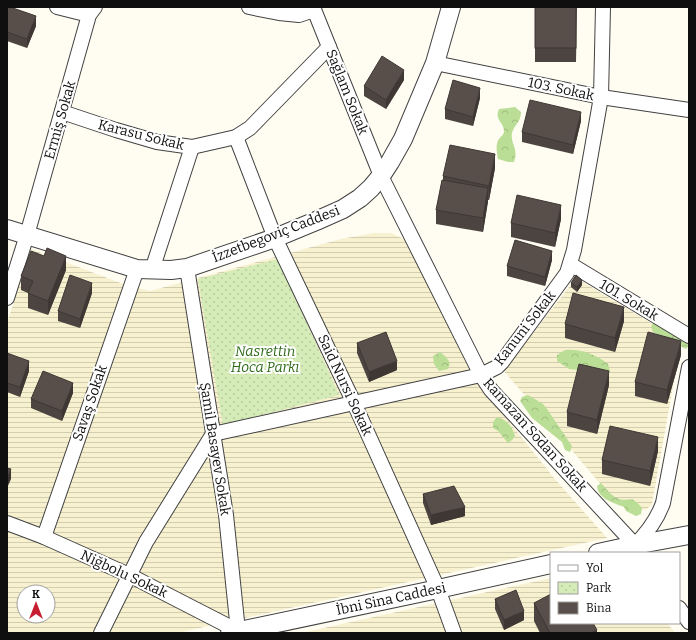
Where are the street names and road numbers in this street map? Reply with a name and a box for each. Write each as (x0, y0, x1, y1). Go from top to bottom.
street label: Sağlam Sokak (322, 47, 372, 137)
street label: 103. Sokak (526, 74, 596, 104)
street label: Ermiş Sokak (41, 79, 79, 161)
street label: Karasu Sokak (96, 116, 186, 154)
street label: İzzetbegoviç Caddesi (210, 202, 342, 266)
street label: 101. Sokak (597, 276, 662, 324)
street label: Kanuni Sokak (491, 287, 559, 369)
street label: Said Nursi Sokak (314, 332, 376, 438)
street label: Savaş Sokak (69, 363, 111, 443)
street label: Ramazan Sodan Sokak (480, 375, 590, 495)
street label: Şamil Basayev Sokak (196, 381, 234, 517)
street label: Niğbolu Sokak (78, 546, 170, 602)
street label: İbni Sina Caddesi (335, 579, 447, 619)

